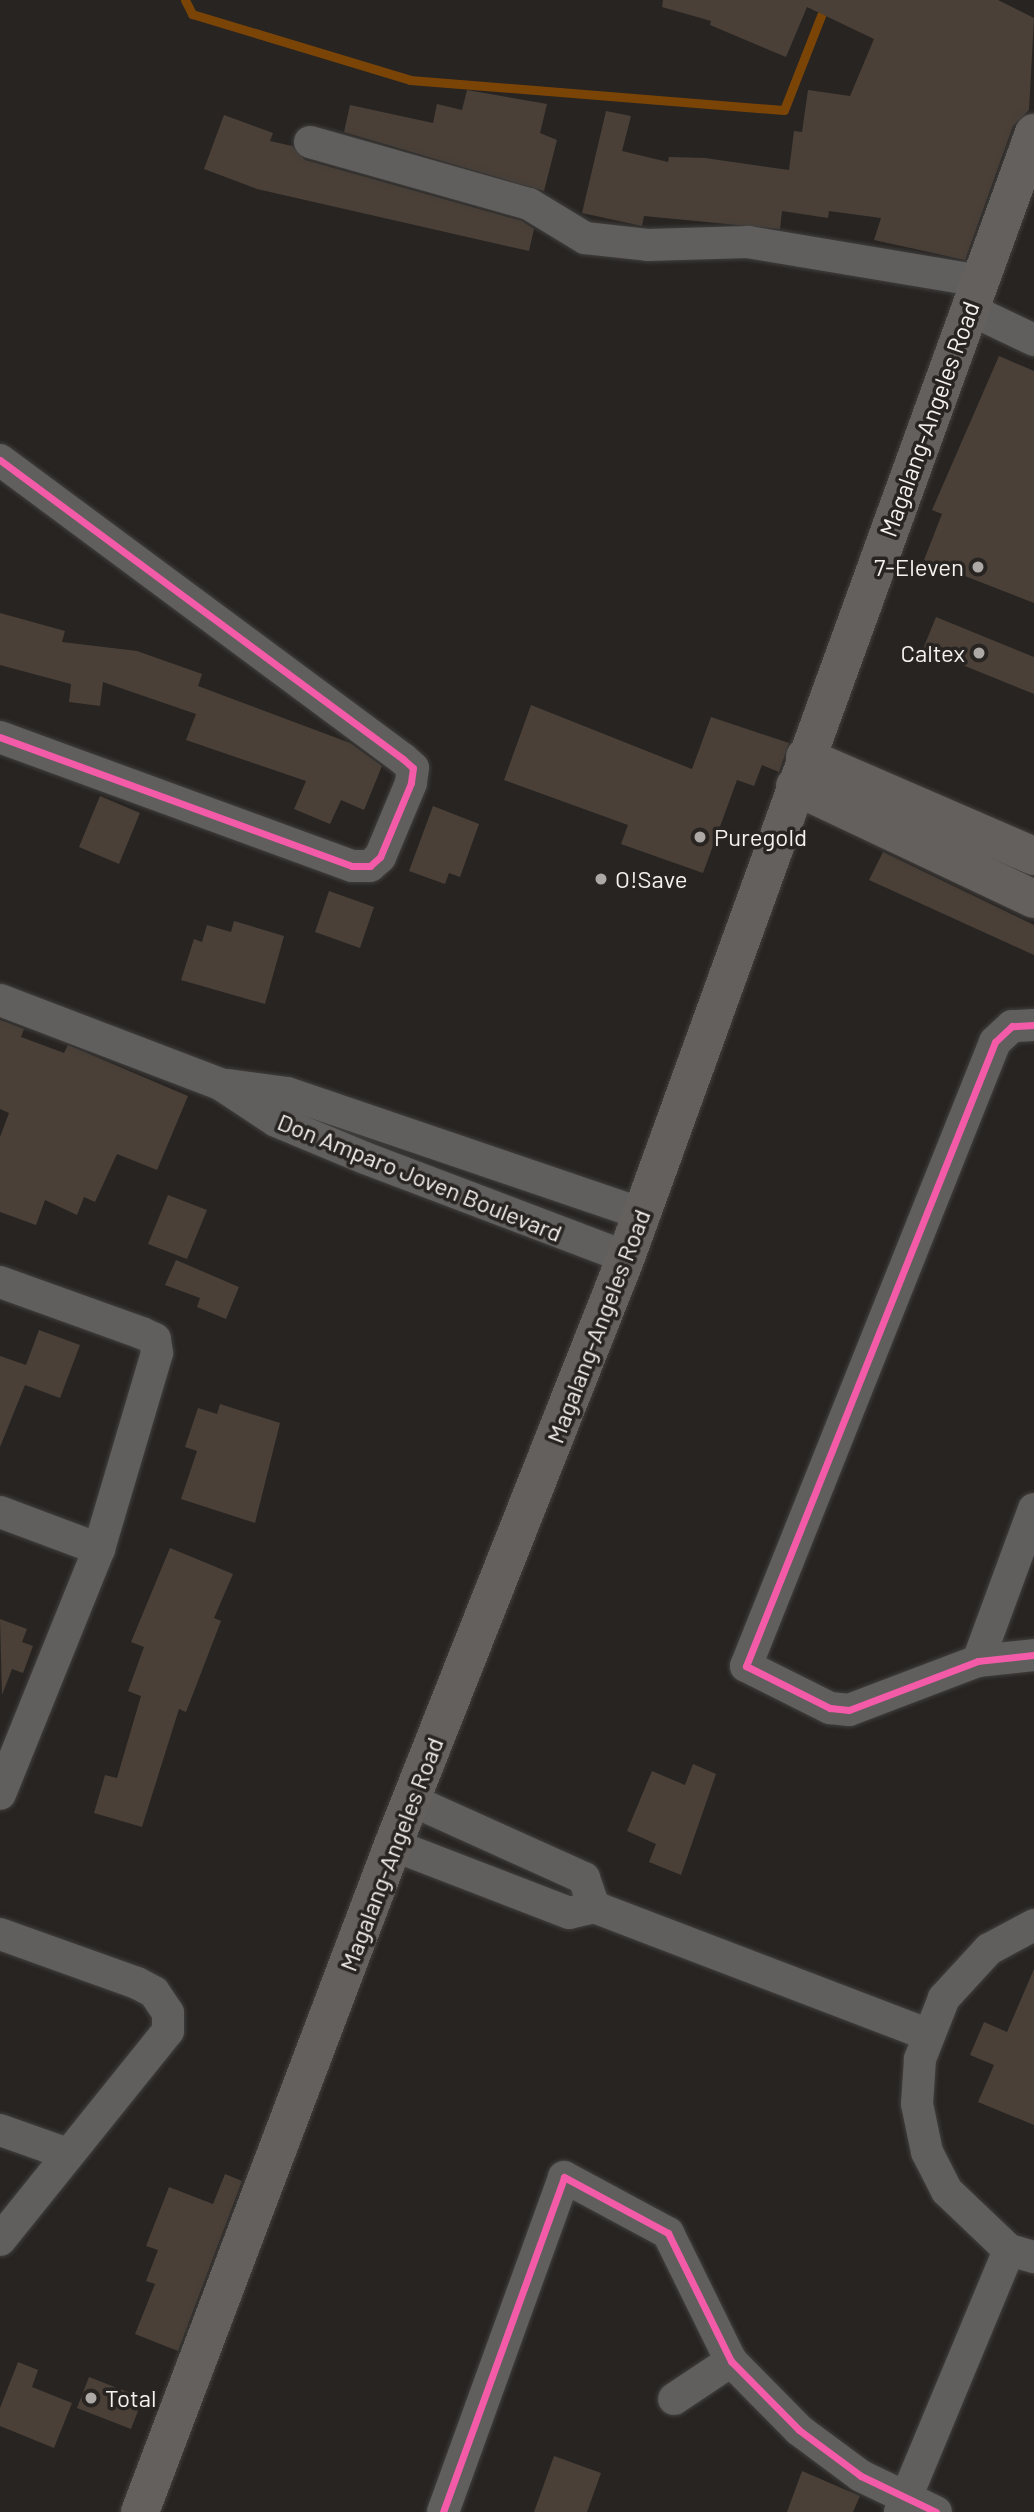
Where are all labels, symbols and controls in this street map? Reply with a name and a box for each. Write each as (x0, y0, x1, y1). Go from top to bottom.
street label: Magalang-Angeles Road (873, 297, 985, 541)
place label: 7-Eleven (874, 553, 964, 581)
marker: 7-Eleven (970, 559, 986, 575)
place label: Caltex (901, 639, 965, 667)
marker: Caltex (971, 645, 987, 661)
place label: Puregold (714, 823, 807, 851)
marker: Puregold (692, 829, 708, 845)
place label: O!Save (615, 865, 687, 893)
marker: O!Save (593, 871, 609, 887)
street label: Don Amparo Joven Boulevard (274, 1107, 566, 1247)
street label: Magalang-Angeles Road (540, 1205, 656, 1447)
street label: Magalang-Angeles Road (333, 1733, 449, 1975)
place label: Total (105, 2384, 156, 2412)
marker: Total (83, 2390, 99, 2406)

